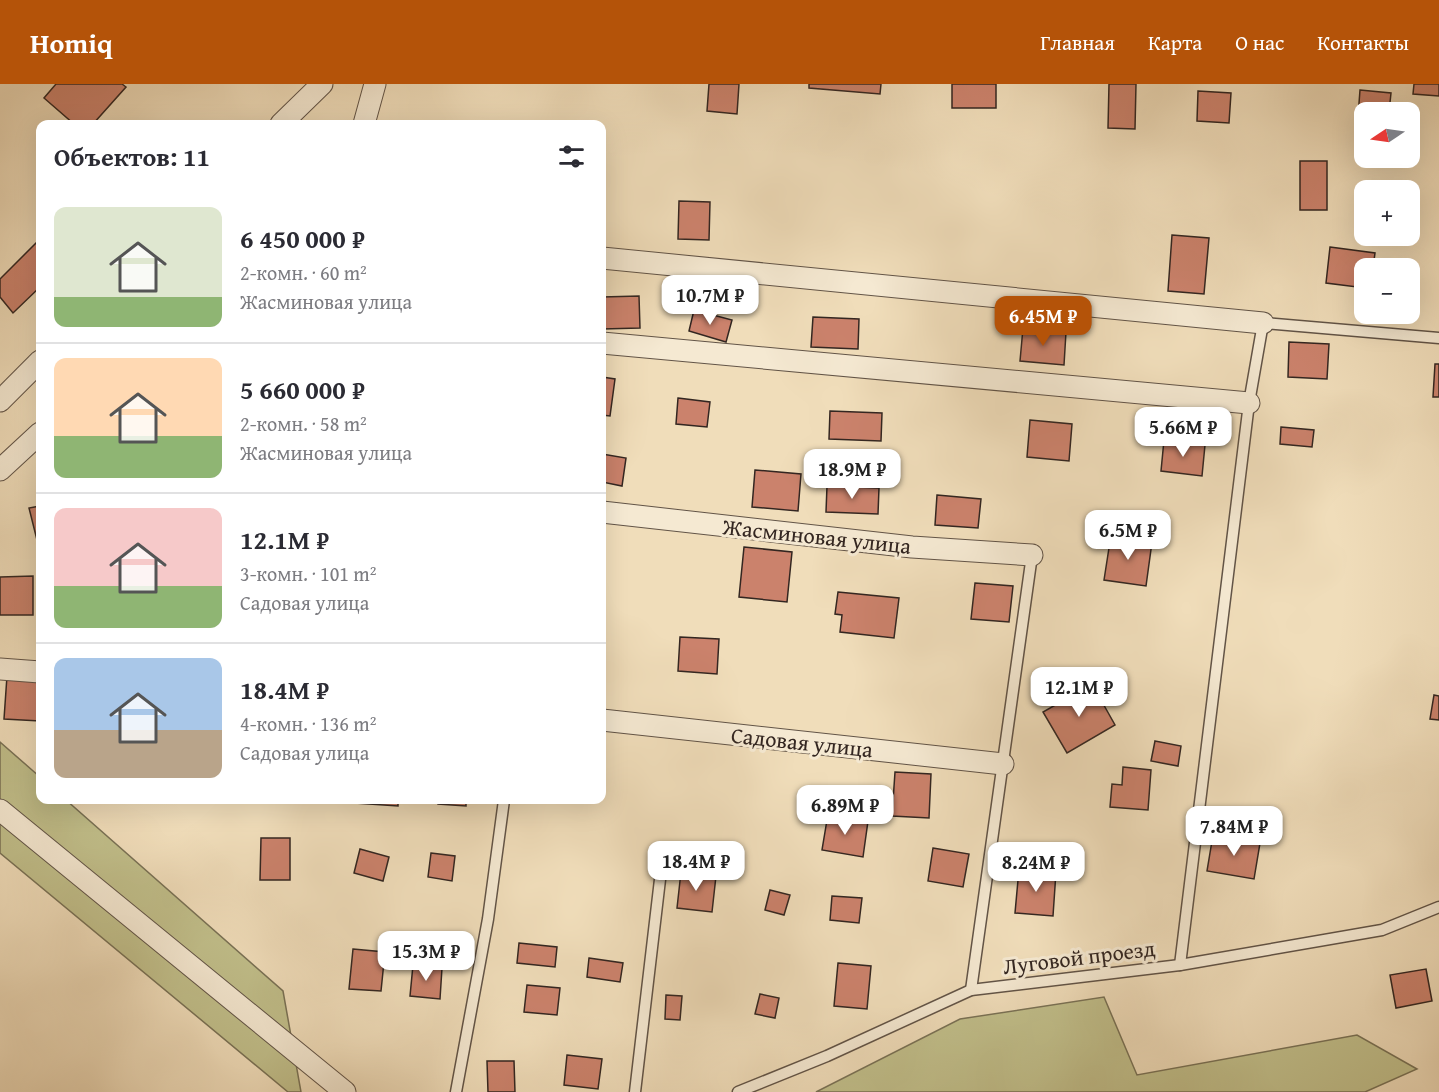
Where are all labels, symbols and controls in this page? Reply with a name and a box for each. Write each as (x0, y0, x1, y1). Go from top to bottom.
text: Homiq (30, 22, 113, 63)
text: Главная (1040, 27, 1115, 58)
text: Карта (1148, 27, 1202, 58)
text: О нас (1235, 27, 1284, 58)
text: Контакты (1317, 27, 1409, 58)
north arrow (1354, 102, 1420, 168)
map controls (1354, 102, 1420, 324)
text: Объектов: 11 (54, 137, 210, 176)
icon: filters (555, 140, 588, 173)
button: + (1354, 180, 1420, 246)
text: 6 450 000 ₽ (240, 219, 365, 258)
icon: home (102, 231, 174, 303)
text: 2-комн. · 60 m² (240, 258, 367, 287)
button: − (1354, 258, 1420, 324)
pin: 10.7M ₽ (655, 275, 765, 326)
text: 10.7M ₽ (676, 280, 744, 309)
text: Жасминовая улица (240, 287, 412, 316)
pin: 6.45M ₽ (988, 296, 1098, 347)
text: 6.45M ₽ (1009, 301, 1077, 330)
text: 5 660 000 ₽ (240, 370, 365, 409)
icon: home (102, 382, 174, 454)
pin: 5.66M ₽ (1128, 407, 1238, 458)
text: 2-комн. · 58 m² (240, 409, 367, 438)
text: 5.66M ₽ (1149, 412, 1217, 441)
text: Жасминовая улица (240, 438, 412, 467)
pin: 18.9M ₽ (797, 449, 907, 500)
text: 18.9M ₽ (818, 454, 886, 483)
street label: Жасминовая улица (720, 510, 913, 562)
pin: 6.5M ₽ (1079, 510, 1177, 561)
text: 6.5M ₽ (1099, 515, 1157, 544)
text: 12.1M ₽ (240, 520, 329, 559)
icon: home (102, 532, 174, 604)
text: 3-комн. · 101 m² (240, 559, 376, 588)
text: Садовая улица (240, 588, 369, 617)
pin: 12.1M ₽ (1024, 667, 1134, 718)
text: 18.4M ₽ (240, 670, 329, 709)
text: 12.1M ₽ (1045, 672, 1113, 701)
icon: home (102, 682, 174, 754)
text: 4-комн. · 136 m² (240, 709, 376, 738)
street label: Садовая улица (730, 719, 875, 765)
text: Садовая улица (240, 738, 369, 767)
pin: 6.89M ₽ (790, 785, 900, 836)
text: 6.89M ₽ (811, 790, 879, 819)
pin: 7.84M ₽ (1179, 806, 1289, 857)
text: 7.84M ₽ (1200, 811, 1268, 840)
pin: 18.4M ₽ (641, 841, 751, 892)
pin: 8.24M ₽ (981, 842, 1091, 893)
text: 18.4M ₽ (662, 846, 730, 875)
text: 8.24M ₽ (1002, 847, 1070, 876)
pin: 15.3M ₽ (371, 931, 481, 982)
street label: Луговой проезд (1001, 932, 1157, 982)
text: 15.3M ₽ (392, 936, 460, 965)

